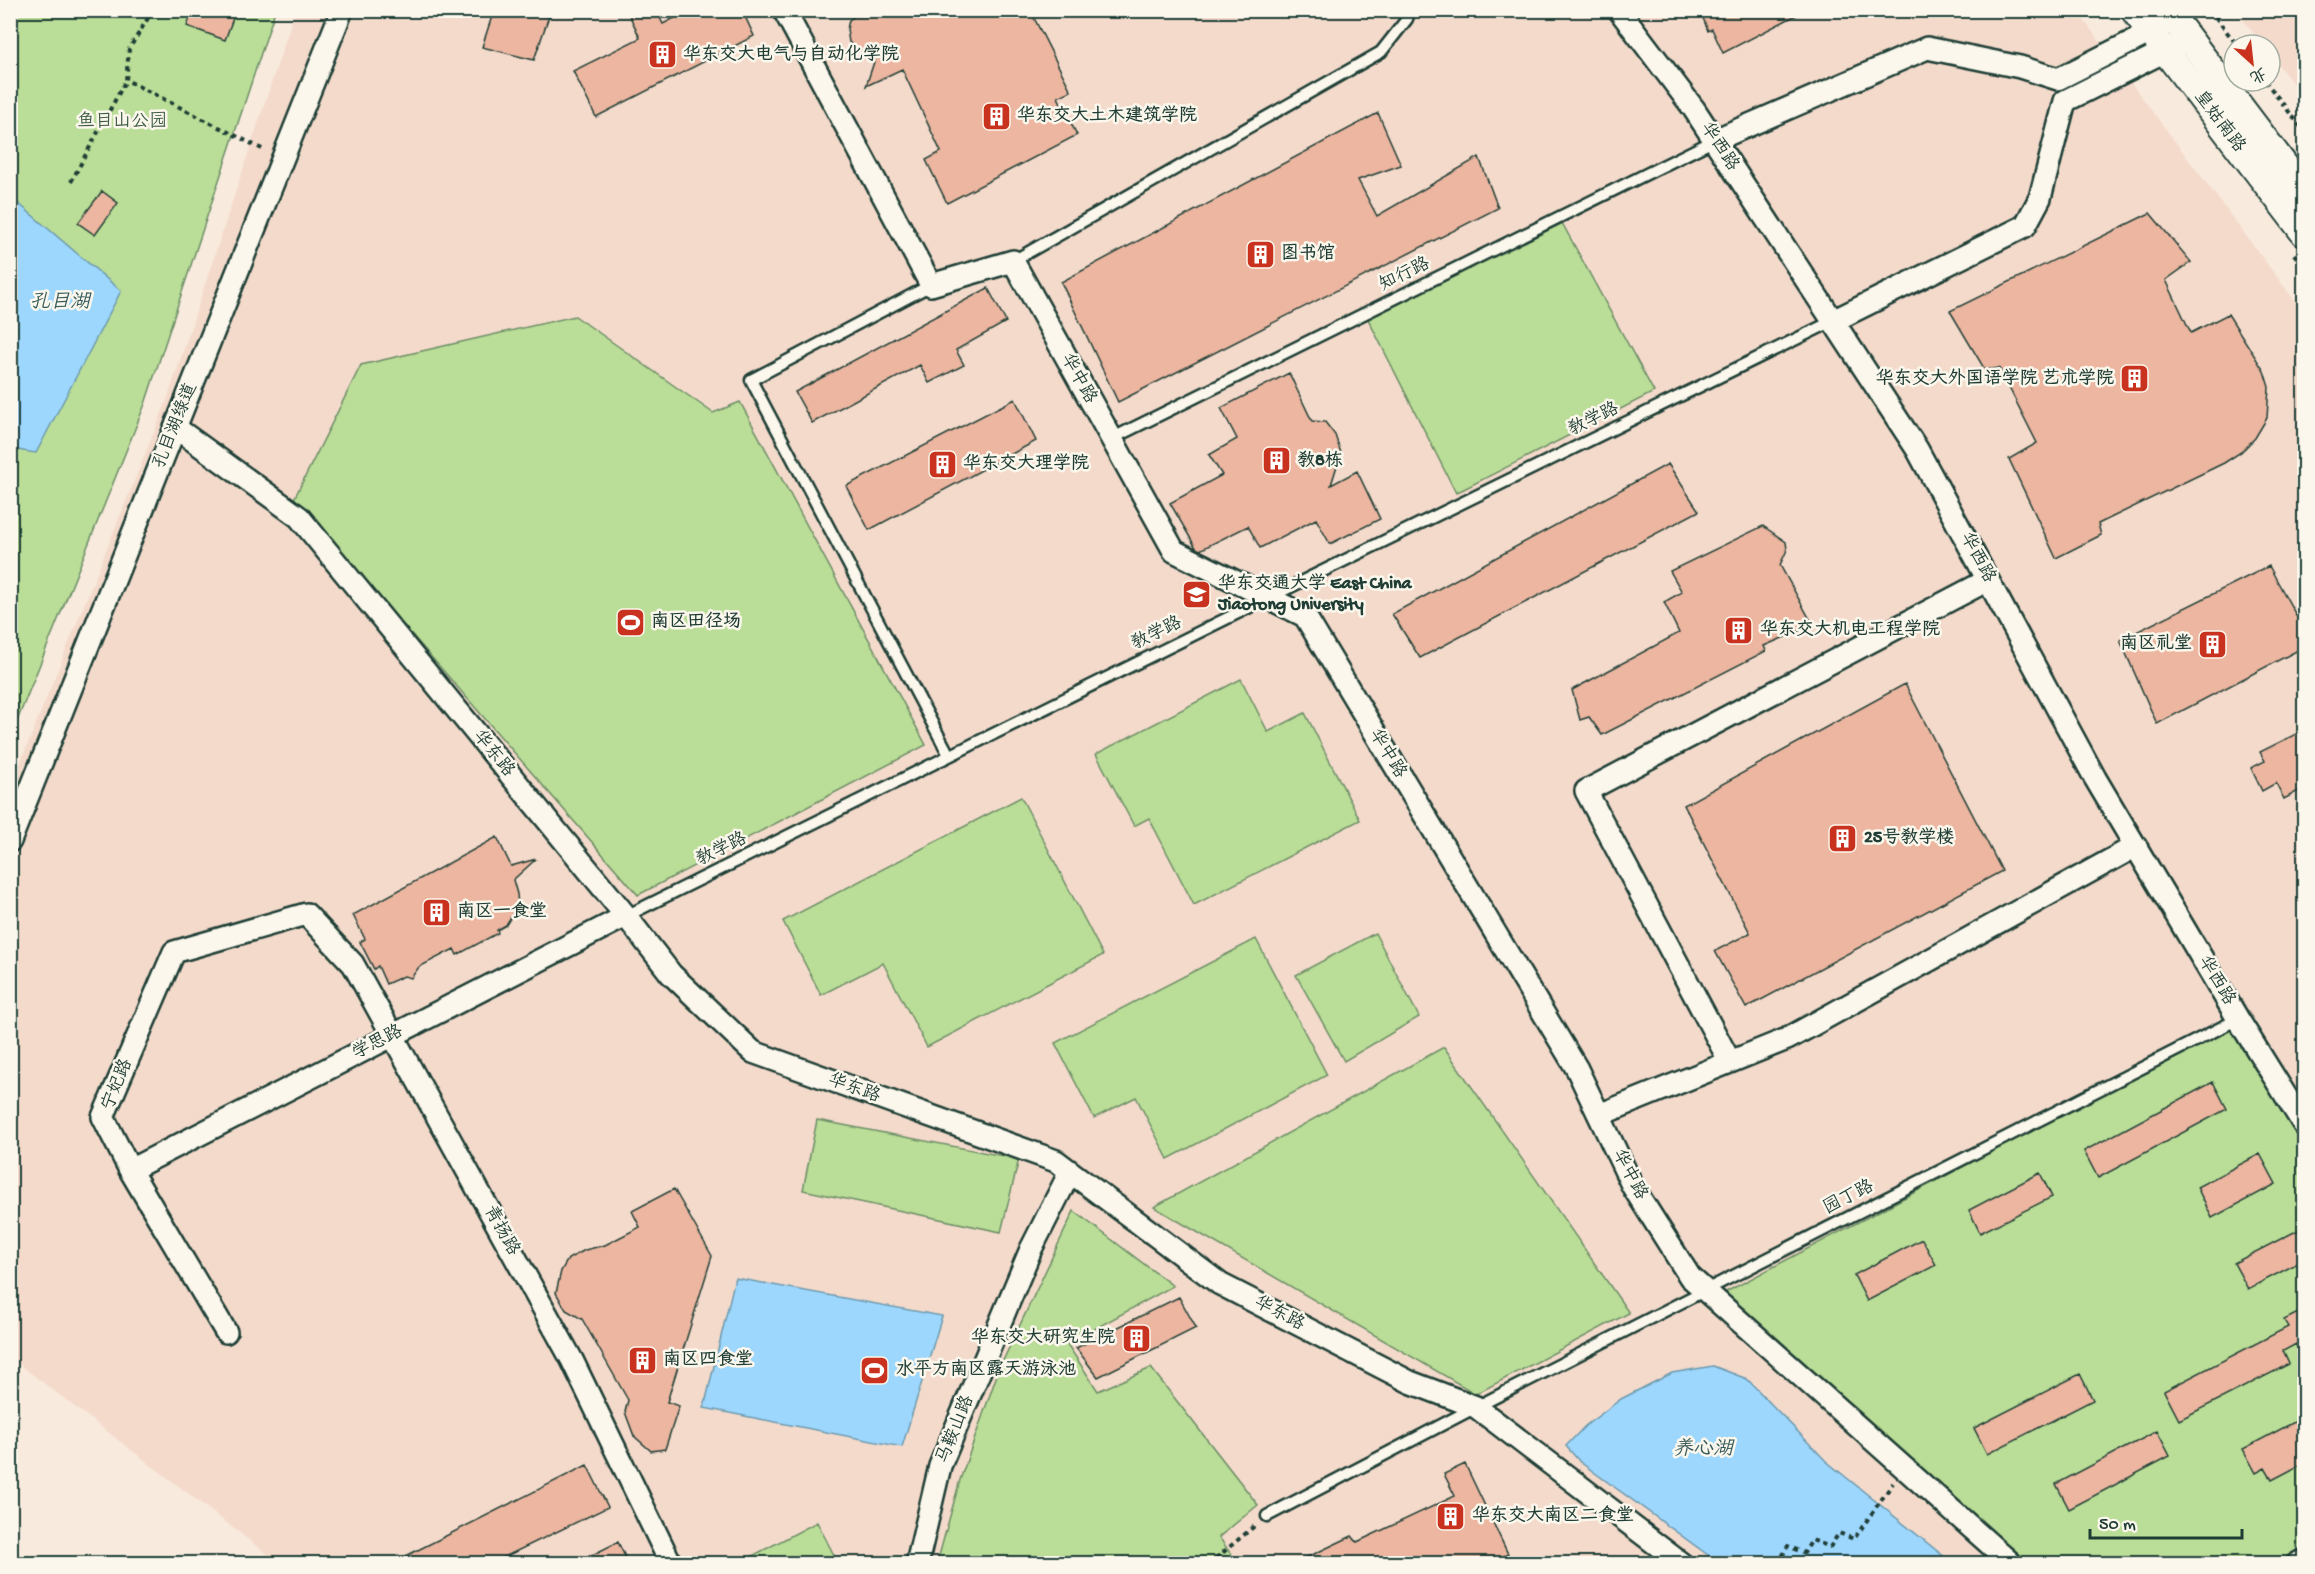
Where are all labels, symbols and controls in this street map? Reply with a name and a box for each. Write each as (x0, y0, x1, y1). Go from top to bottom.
north arrow (2222, 33, 2282, 93)
building icon: 华东交大电气与自动化学院 (646, 39, 678, 71)
place label: 华东交大电气与自动化学院 (683, 44, 899, 66)
text: 北 (2246, 61, 2269, 86)
street label: 皇姑南路 (2189, 86, 2250, 157)
building icon: 华东交大土木建筑学院 (980, 100, 1012, 132)
place label: 华东交大土木建筑学院 (1017, 105, 1197, 127)
park label: 鱼目山公园 (77, 111, 167, 133)
street label: 华西路 (1695, 118, 1743, 175)
building icon: 图书馆 (1244, 238, 1276, 270)
place label: 图书馆 (1281, 243, 1335, 265)
street label: 知行路 (1376, 253, 1434, 296)
water label: 孔目湖 (30, 291, 92, 315)
street label: 华中路 (1056, 350, 1101, 408)
building icon: 华东交大外国语学院 艺术学院 (2119, 363, 2151, 395)
place label: 华东交大外国语学院 艺术学院 (1876, 368, 2114, 390)
street label: 孔目湖绿道 (148, 380, 203, 472)
street label: 教学路 (1565, 398, 1623, 441)
building icon: 教8栋 (1260, 445, 1292, 477)
building icon: 华东交大理学院 (926, 448, 958, 480)
place label: 教8栋 (1297, 450, 1343, 472)
place label: 华东交大理学院 (963, 453, 1089, 475)
street label: 华西路 (1955, 529, 2000, 587)
place label: 华东交通大学 East China Jiaotong University (1217, 573, 1413, 616)
school or university icon: 华东交通大学 East China Jiaotong University (1181, 578, 1213, 610)
sports icon: 南区田径场 (614, 606, 646, 638)
place label: 南区田径场 (651, 611, 741, 633)
street label: 教学路 (1128, 612, 1186, 655)
building icon: 华东交大机电工程学院 (1723, 614, 1755, 646)
place label: 华东交大机电工程学院 (1760, 619, 1940, 641)
building icon: 南区礼堂 (2197, 628, 2229, 660)
place label: 南区礼堂 (2120, 633, 2192, 655)
street label: 华中路 (1364, 725, 1411, 783)
street label: 华东路 (468, 726, 519, 782)
building icon: 25号教学楼 (1827, 822, 1859, 854)
place label: 25号教学楼 (1864, 827, 1954, 849)
street label: 教学路 (693, 828, 751, 871)
building icon: 南区一食堂 (420, 896, 452, 928)
place label: 南区一食堂 (457, 901, 547, 923)
street label: 华西路 (2193, 952, 2240, 1010)
street label: 学思路 (349, 1020, 407, 1065)
street label: 宁妃路 (97, 1056, 138, 1114)
street label: 华东路 (825, 1069, 883, 1108)
street label: 华中路 (1607, 1146, 1652, 1204)
street label: 园丁路 (1820, 1175, 1878, 1220)
street label: 青扬路 (479, 1202, 524, 1260)
street label: 华东路 (1250, 1291, 1308, 1336)
building icon: 华东交大研究生院 (1120, 1322, 1152, 1354)
place label: 华东交大研究生院 (971, 1327, 1115, 1349)
building icon: 南区四食堂 (626, 1344, 658, 1376)
place label: 南区四食堂 (663, 1349, 753, 1371)
sports icon: 水平方南区露天游泳池 (859, 1354, 891, 1386)
place label: 水平方南区露天游泳池 (896, 1359, 1076, 1381)
street label: 马鞍山路 (932, 1392, 979, 1467)
water label: 养心湖 (1673, 1437, 1735, 1462)
building icon: 华东交大南区二食堂 (1435, 1500, 1467, 1532)
scale bar (2090, 1502, 2242, 1540)
place label: 华东交大南区二食堂 (1472, 1505, 1634, 1527)
text: 50 m (2099, 1515, 2136, 1536)

